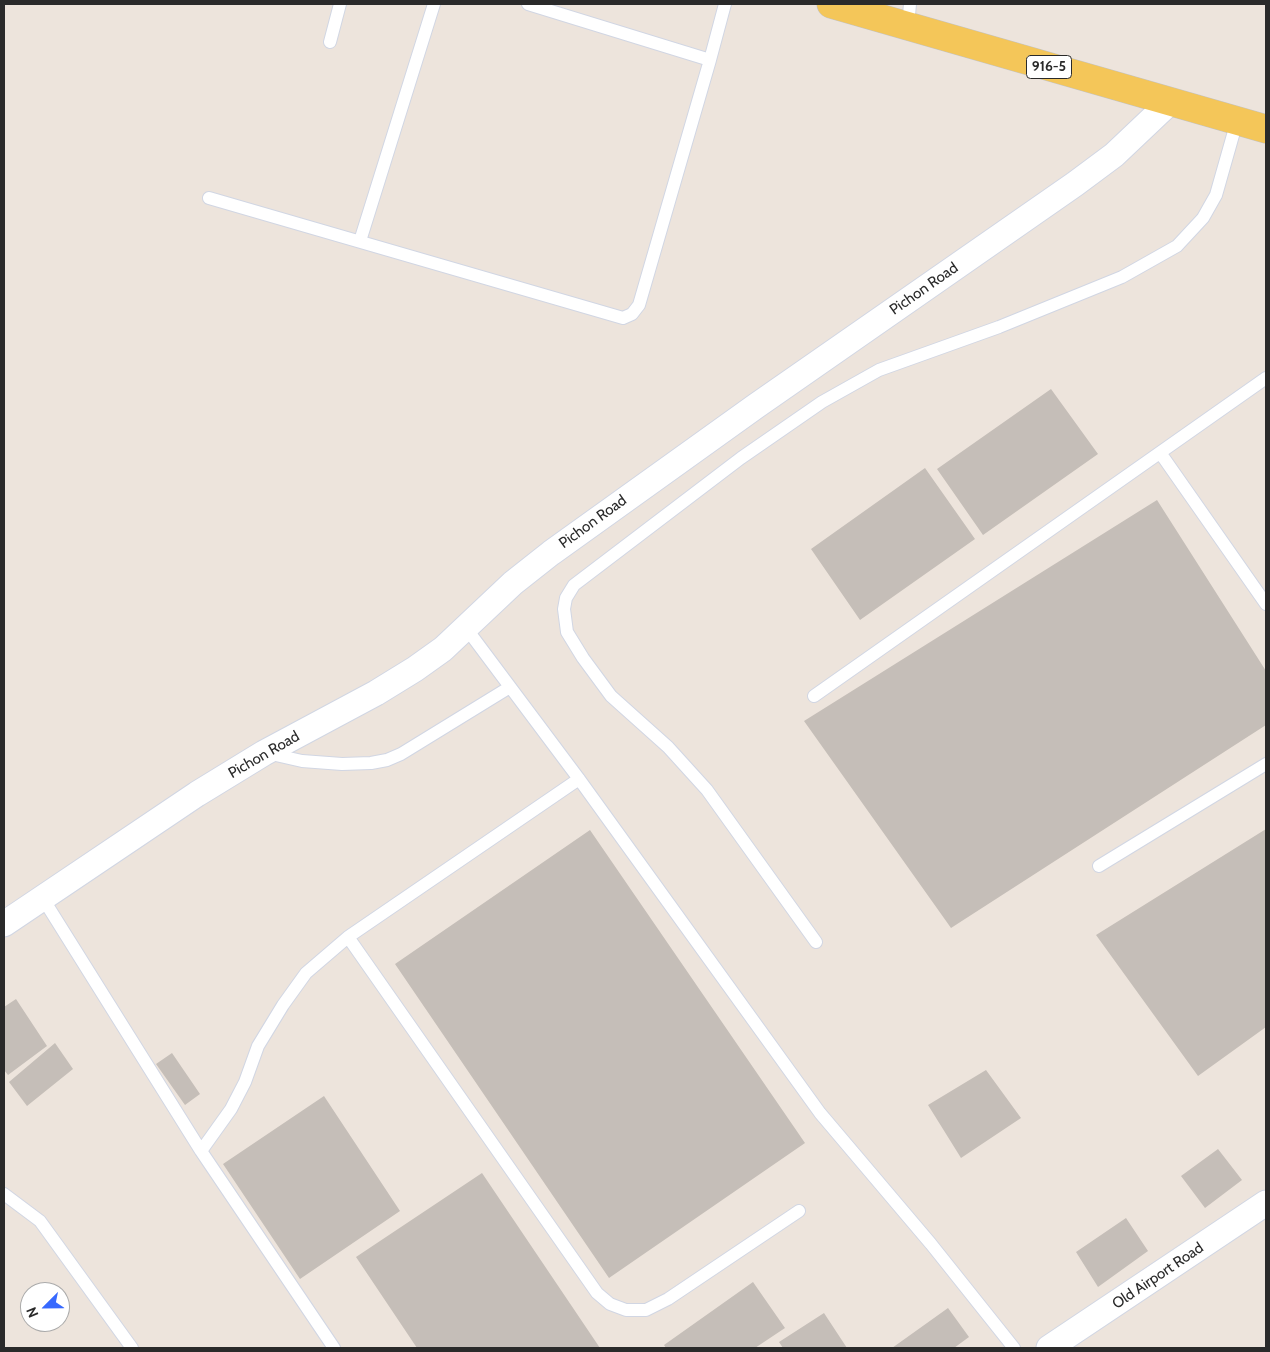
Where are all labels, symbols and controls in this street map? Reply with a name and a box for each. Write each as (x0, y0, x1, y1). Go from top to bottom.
road number: 916-5 (1026, 56, 1072, 78)
street label: Pichon Road (886, 259, 962, 319)
street label: Pichon Road (556, 491, 630, 553)
street label: Pichon Road (225, 727, 303, 783)
street label: Old Airport Road (1109, 1239, 1207, 1313)
north arrow (20, 1282, 70, 1332)
text: N (22, 1304, 42, 1321)

